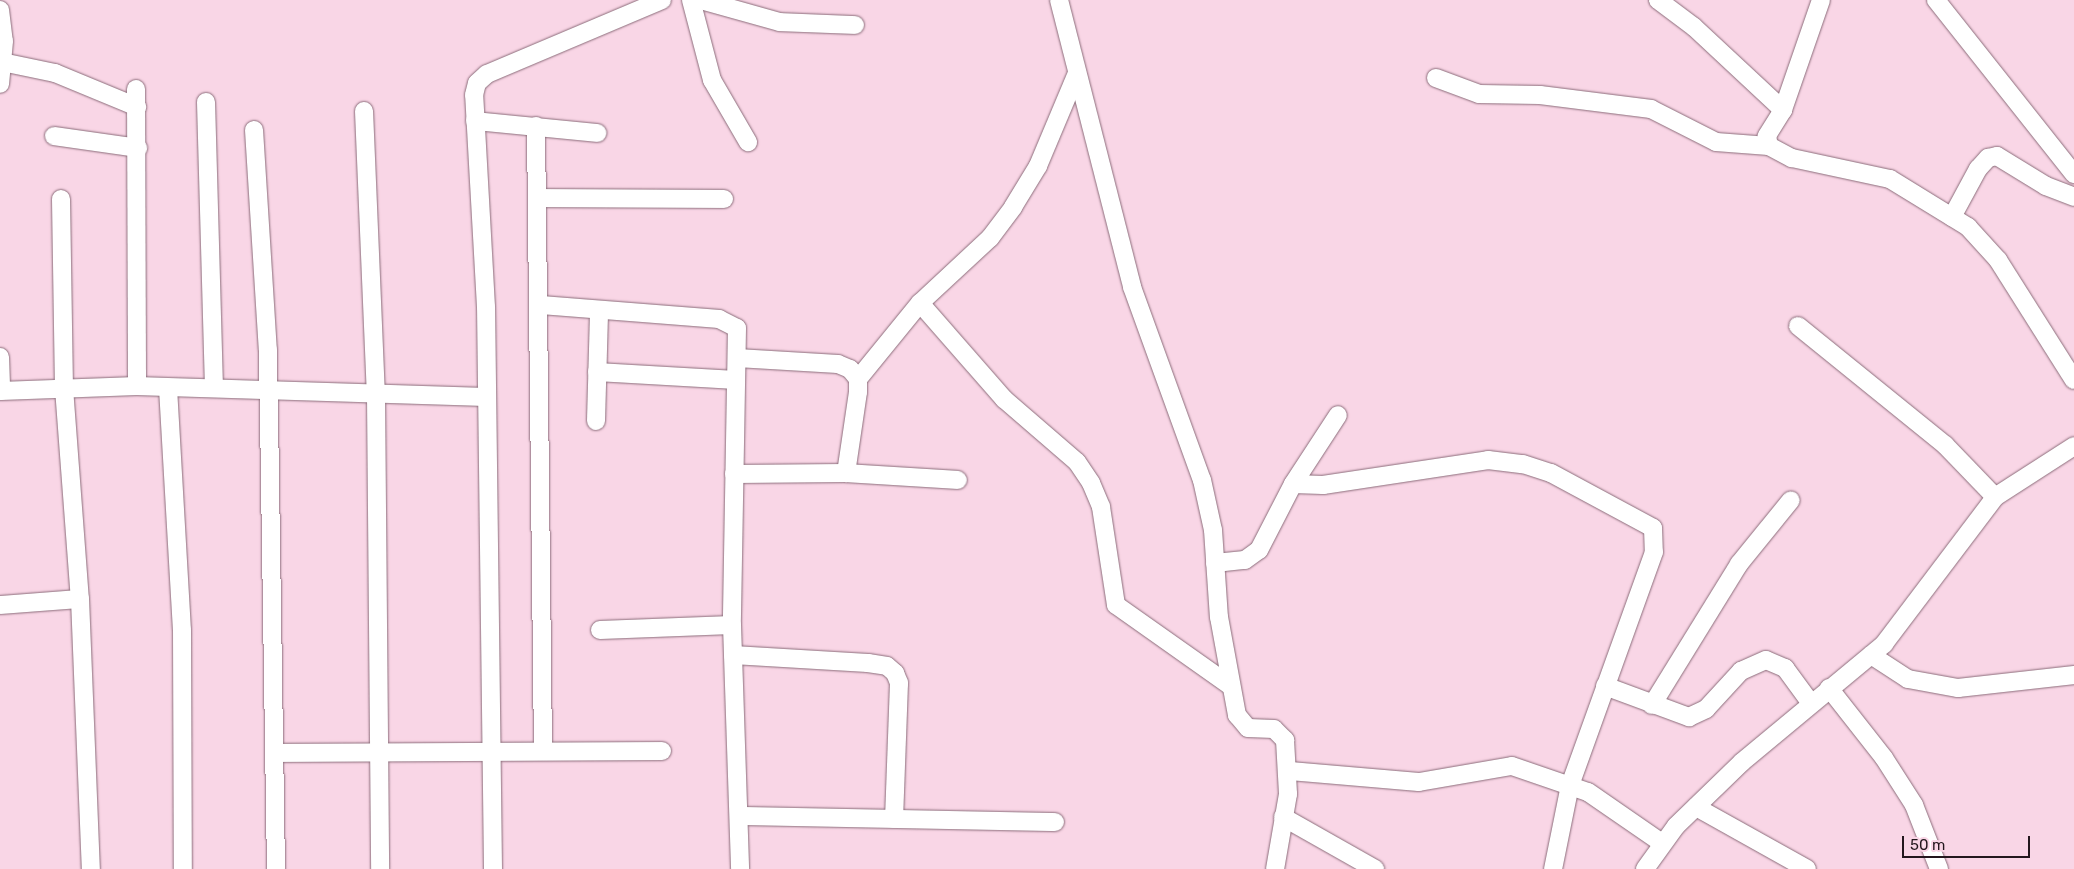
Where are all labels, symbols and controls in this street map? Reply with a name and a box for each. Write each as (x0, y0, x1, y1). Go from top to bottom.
scale bar (1904, 826, 2032, 858)
text: 50 m (1910, 836, 1945, 854)

